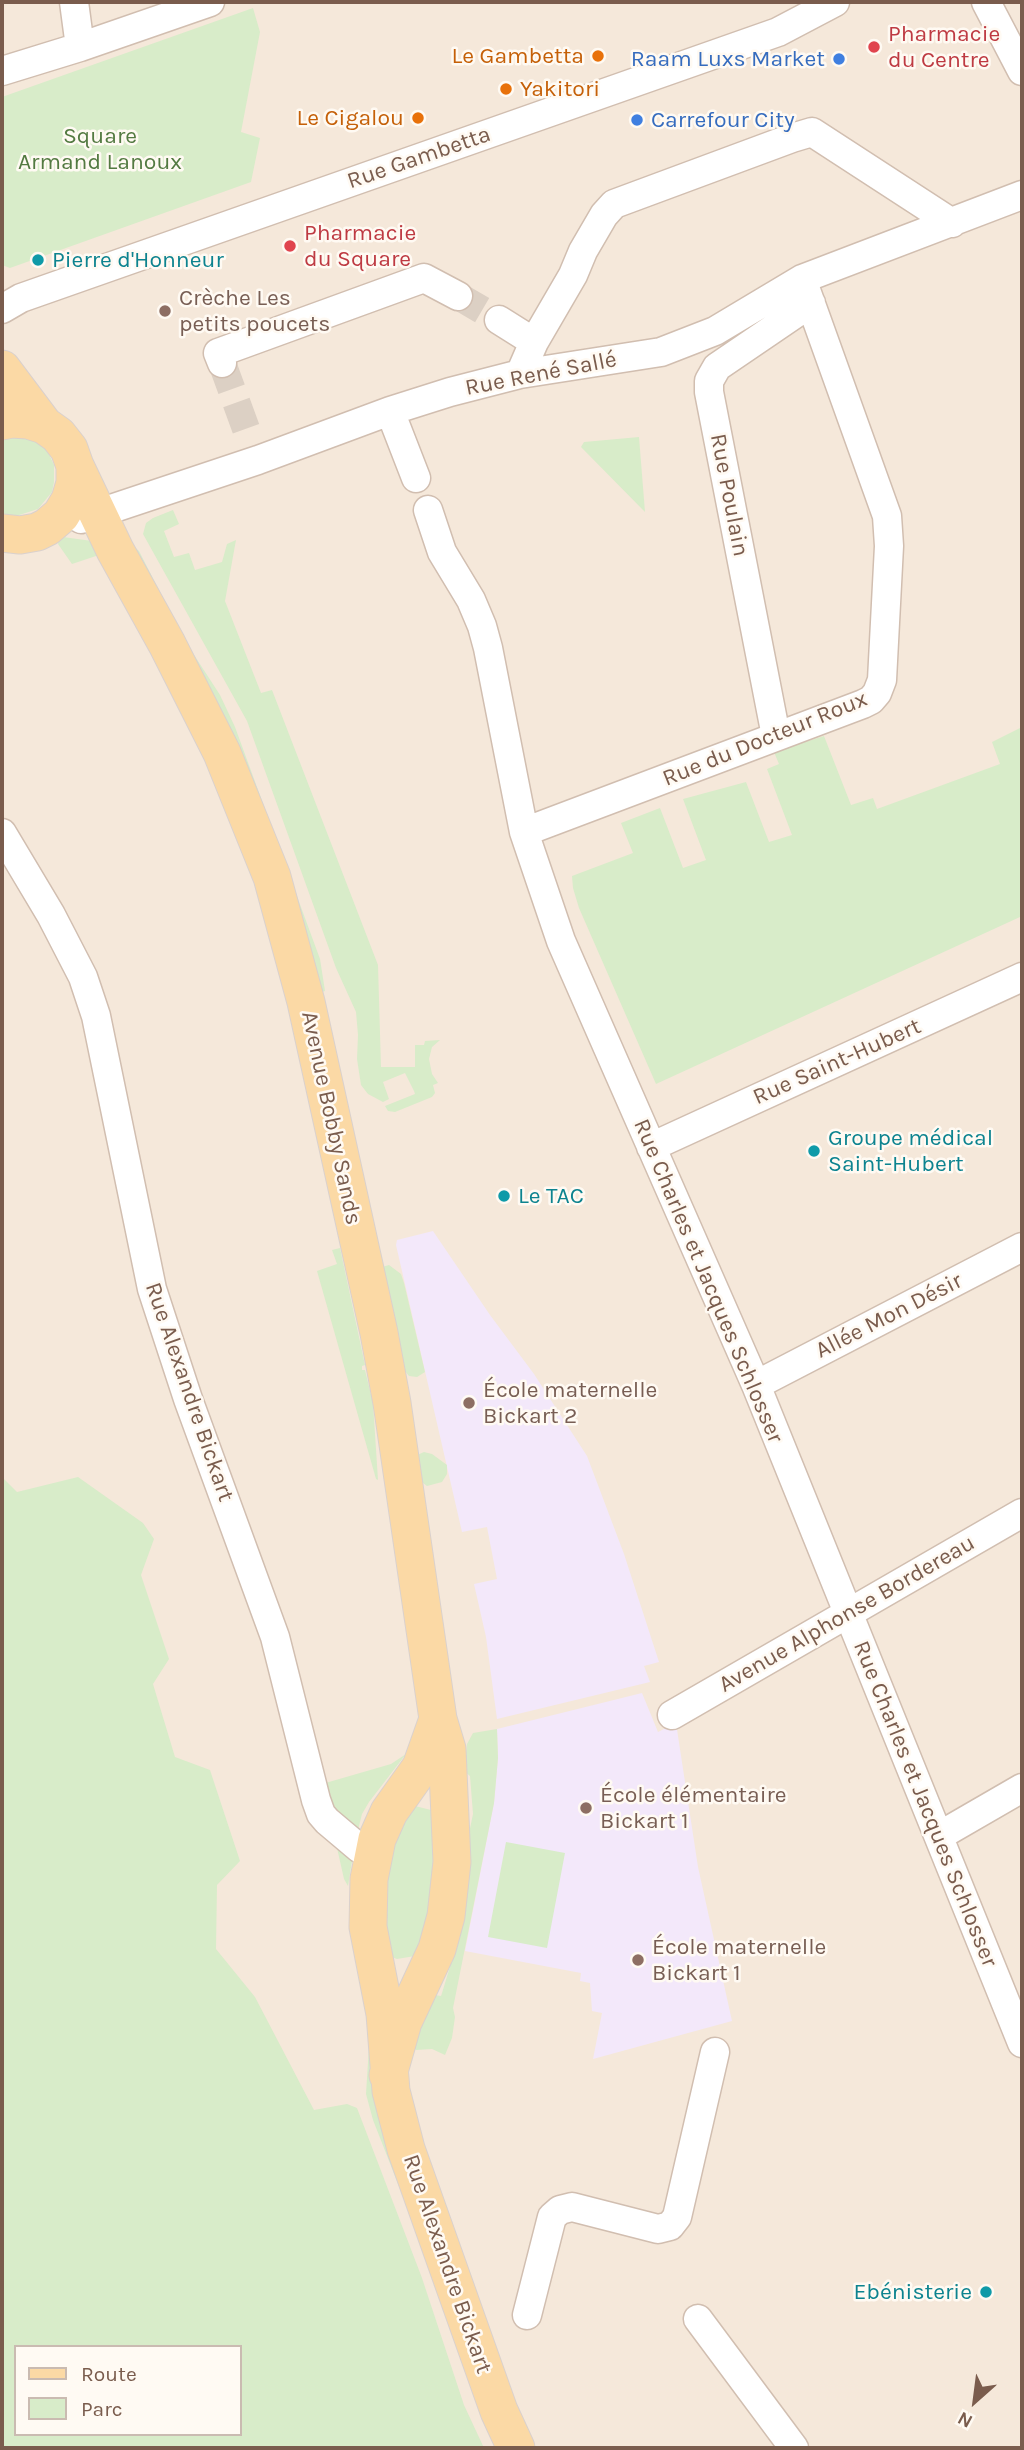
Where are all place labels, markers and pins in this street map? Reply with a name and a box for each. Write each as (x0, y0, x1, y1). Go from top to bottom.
place label: Pharmacie du Centre (888, 20, 1000, 74)
marker: Pharmacie du Centre (866, 39, 882, 55)
place label: Le Gambetta (452, 42, 584, 70)
place label: Raam Luxs Market (631, 45, 825, 73)
marker: Le Gambetta (590, 48, 606, 64)
marker: Raam Luxs Market (831, 51, 847, 67)
place label: Yakitori (520, 75, 600, 103)
marker: Yakitori (498, 81, 514, 97)
place label: Le Cigalou (296, 104, 404, 132)
place label: Carrefour City (651, 106, 795, 134)
marker: Le Cigalou (410, 110, 426, 126)
marker: Carrefour City (629, 112, 645, 128)
place label: Pharmacie du Square (304, 219, 416, 273)
marker: Pharmacie du Square (282, 238, 298, 254)
place label: Pierre d'Honneur (52, 246, 224, 274)
marker: Pierre d'Honneur (30, 252, 46, 268)
place label: Crèche Les petits poucets (179, 284, 330, 338)
marker: Crèche Les petits poucets (157, 303, 173, 319)
place label: Groupe médical Saint-Hubert (828, 1124, 993, 1178)
marker: Groupe médical Saint-Hubert (806, 1143, 822, 1159)
place label: Le TAC (518, 1182, 584, 1210)
marker: Le TAC (496, 1188, 512, 1204)
place label: École maternelle Bickart 2 (483, 1376, 657, 1430)
marker: École maternelle Bickart 2 (461, 1395, 477, 1411)
place label: École élémentaire Bickart 1 (600, 1781, 787, 1835)
marker: École élémentaire Bickart 1 (578, 1800, 594, 1816)
place label: École maternelle Bickart 1 (652, 1933, 826, 1987)
marker: École maternelle Bickart 1 (630, 1952, 646, 1968)
place label: Ebénisterie (853, 2278, 972, 2306)
marker: Ebénisterie (978, 2284, 994, 2300)

